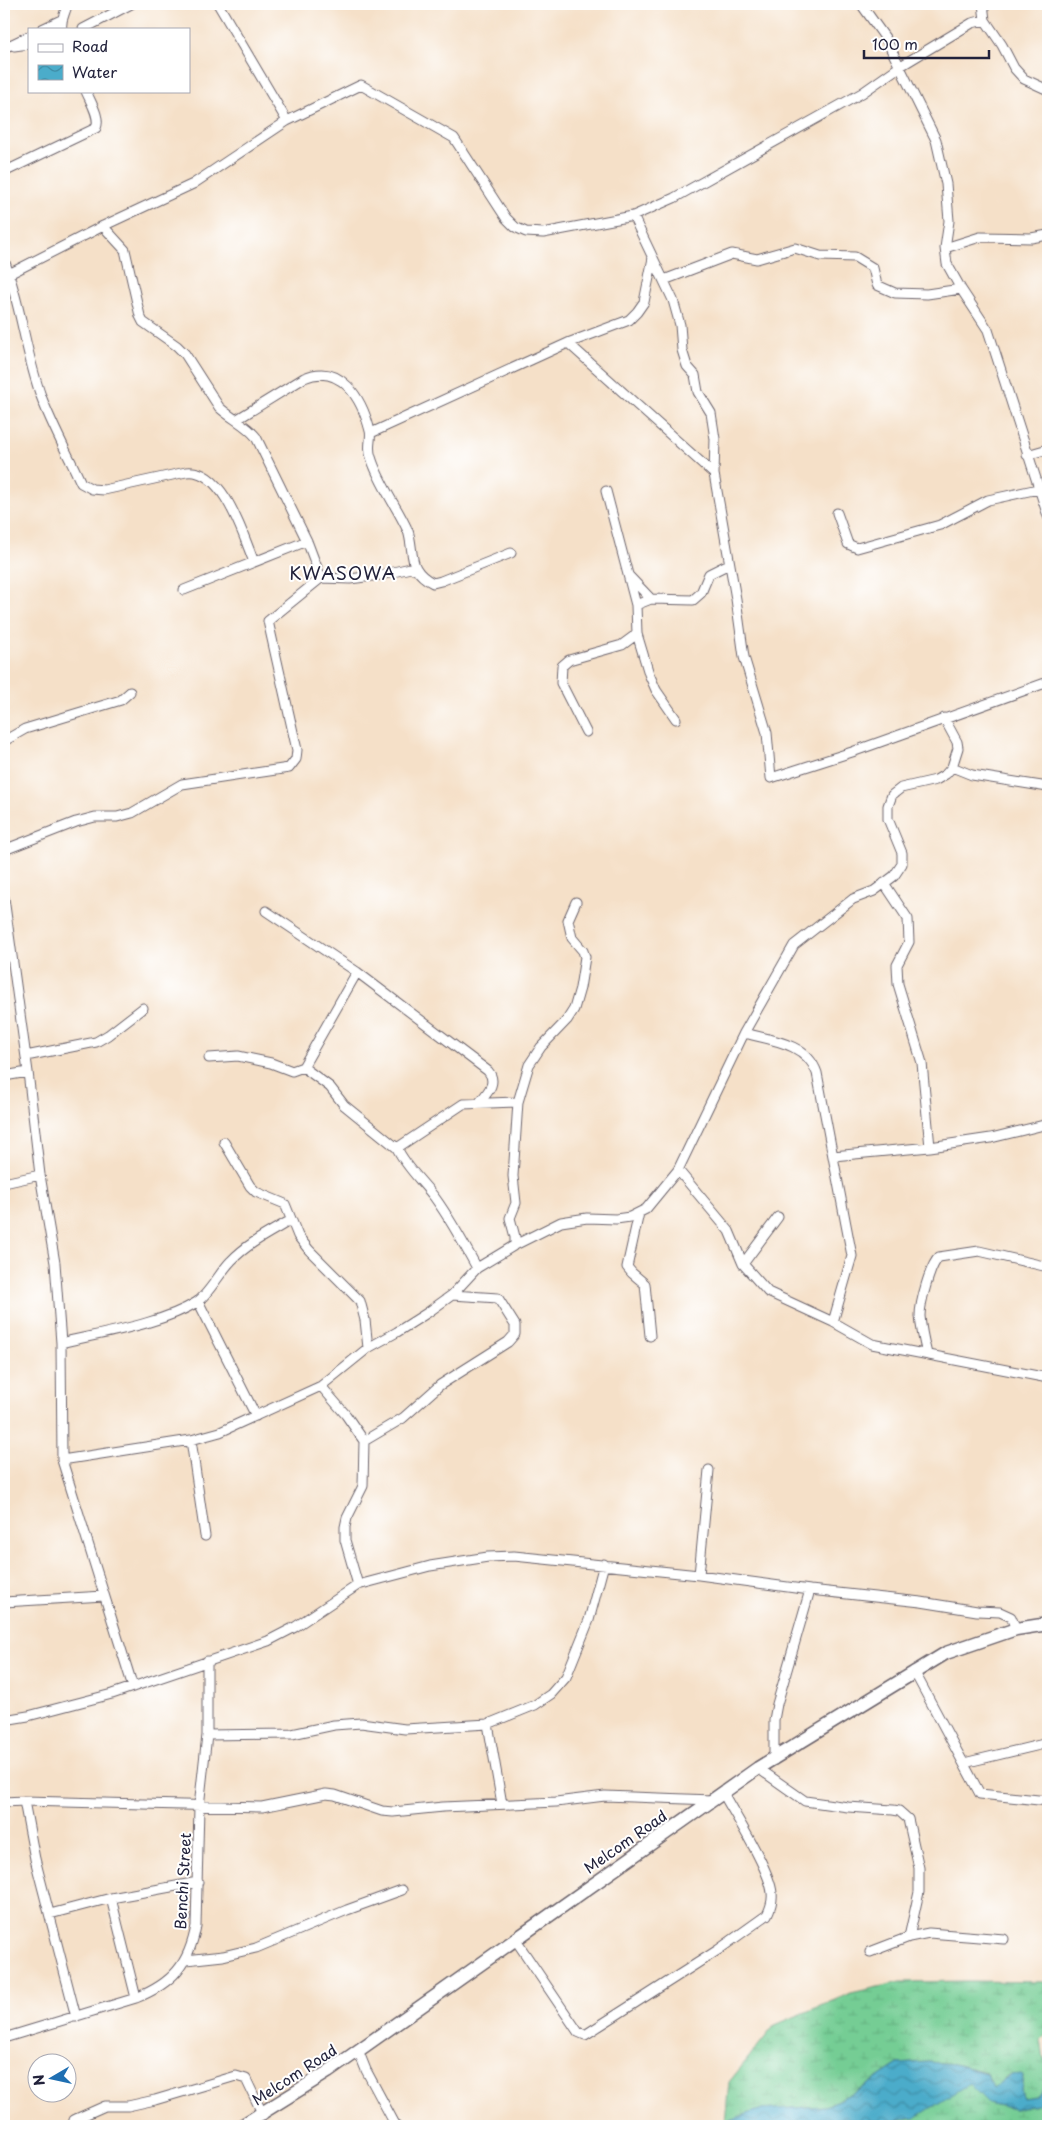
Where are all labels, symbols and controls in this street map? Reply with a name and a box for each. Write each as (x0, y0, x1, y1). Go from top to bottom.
legend (28, 28, 190, 92)
scale bar (864, 28, 990, 60)
text: 100 m (872, 32, 918, 55)
text: Road (72, 34, 108, 57)
text: Water (72, 60, 117, 83)
district label: KWASOWA (289, 559, 397, 586)
street label: Melcom Road (579, 1804, 671, 1878)
street label: Benchi Street (168, 1832, 196, 1930)
street label: Melcom Road (247, 2038, 341, 2110)
north arrow (28, 2052, 78, 2102)
text: N (27, 2073, 50, 2087)

